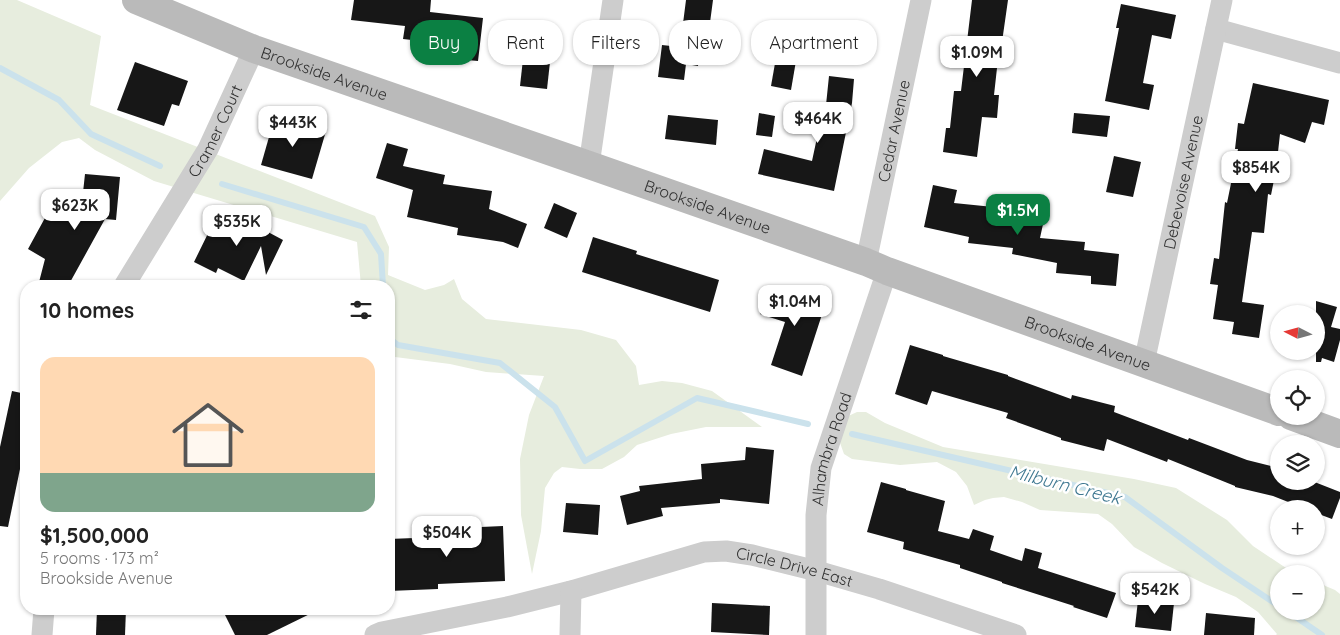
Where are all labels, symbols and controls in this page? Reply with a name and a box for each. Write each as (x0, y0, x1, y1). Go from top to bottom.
chip: Buy (410, 20, 478, 65)
chip: Rent (488, 20, 563, 65)
chip: Filters (573, 20, 659, 65)
chip: New (669, 20, 741, 65)
chip: Apartment (751, 20, 877, 65)
pin: $1.09M (936, 36, 1018, 78)
street label: Brookside Avenue (258, 42, 390, 104)
text: $1.09M (951, 42, 1003, 62)
street label: Cedar Avenue (873, 78, 914, 184)
street label: Cramer Court (183, 81, 246, 181)
pin: $464K (783, 102, 853, 144)
pin: $443K (258, 106, 328, 148)
text: $464K (794, 108, 842, 128)
text: $443K (269, 112, 317, 132)
street label: Debevoise Avenue (1159, 113, 1207, 251)
pin: $854K (1221, 150, 1291, 193)
text: $854K (1232, 157, 1280, 177)
street label: Brookside Avenue (642, 175, 774, 238)
pin: $623K (40, 188, 110, 231)
pin: $1.5M (983, 194, 1053, 236)
text: $623K (52, 195, 98, 215)
text: $1.5M (997, 200, 1039, 220)
pin: $535K (202, 204, 272, 247)
text: $535K (213, 211, 261, 231)
pin: $1.04M (754, 284, 836, 327)
text: $1.04M (769, 291, 821, 311)
icon: filters (347, 296, 375, 324)
text: 10 homes (40, 297, 134, 323)
north arrow (1270, 305, 1325, 360)
map controls (1270, 305, 1325, 620)
street label: Brookside Avenue (1022, 311, 1154, 375)
button: locate (1270, 370, 1325, 425)
icon: home (163, 390, 253, 480)
street label: Alhambra Road (807, 390, 856, 507)
button: layers (1270, 435, 1325, 490)
water label: Milburn Creek (1007, 460, 1125, 510)
button: + (1270, 500, 1325, 555)
pin: $504K (412, 516, 482, 558)
text: $1,500,000 (40, 522, 149, 548)
text: $504K (423, 522, 471, 542)
street label: Circle Drive East (735, 543, 855, 591)
text: 5 rooms · 173 m² (40, 548, 159, 568)
button: − (1270, 565, 1325, 620)
text: Brookside Avenue (40, 568, 173, 588)
pin: $542K (1120, 572, 1190, 615)
text: $542K (1131, 579, 1179, 599)

